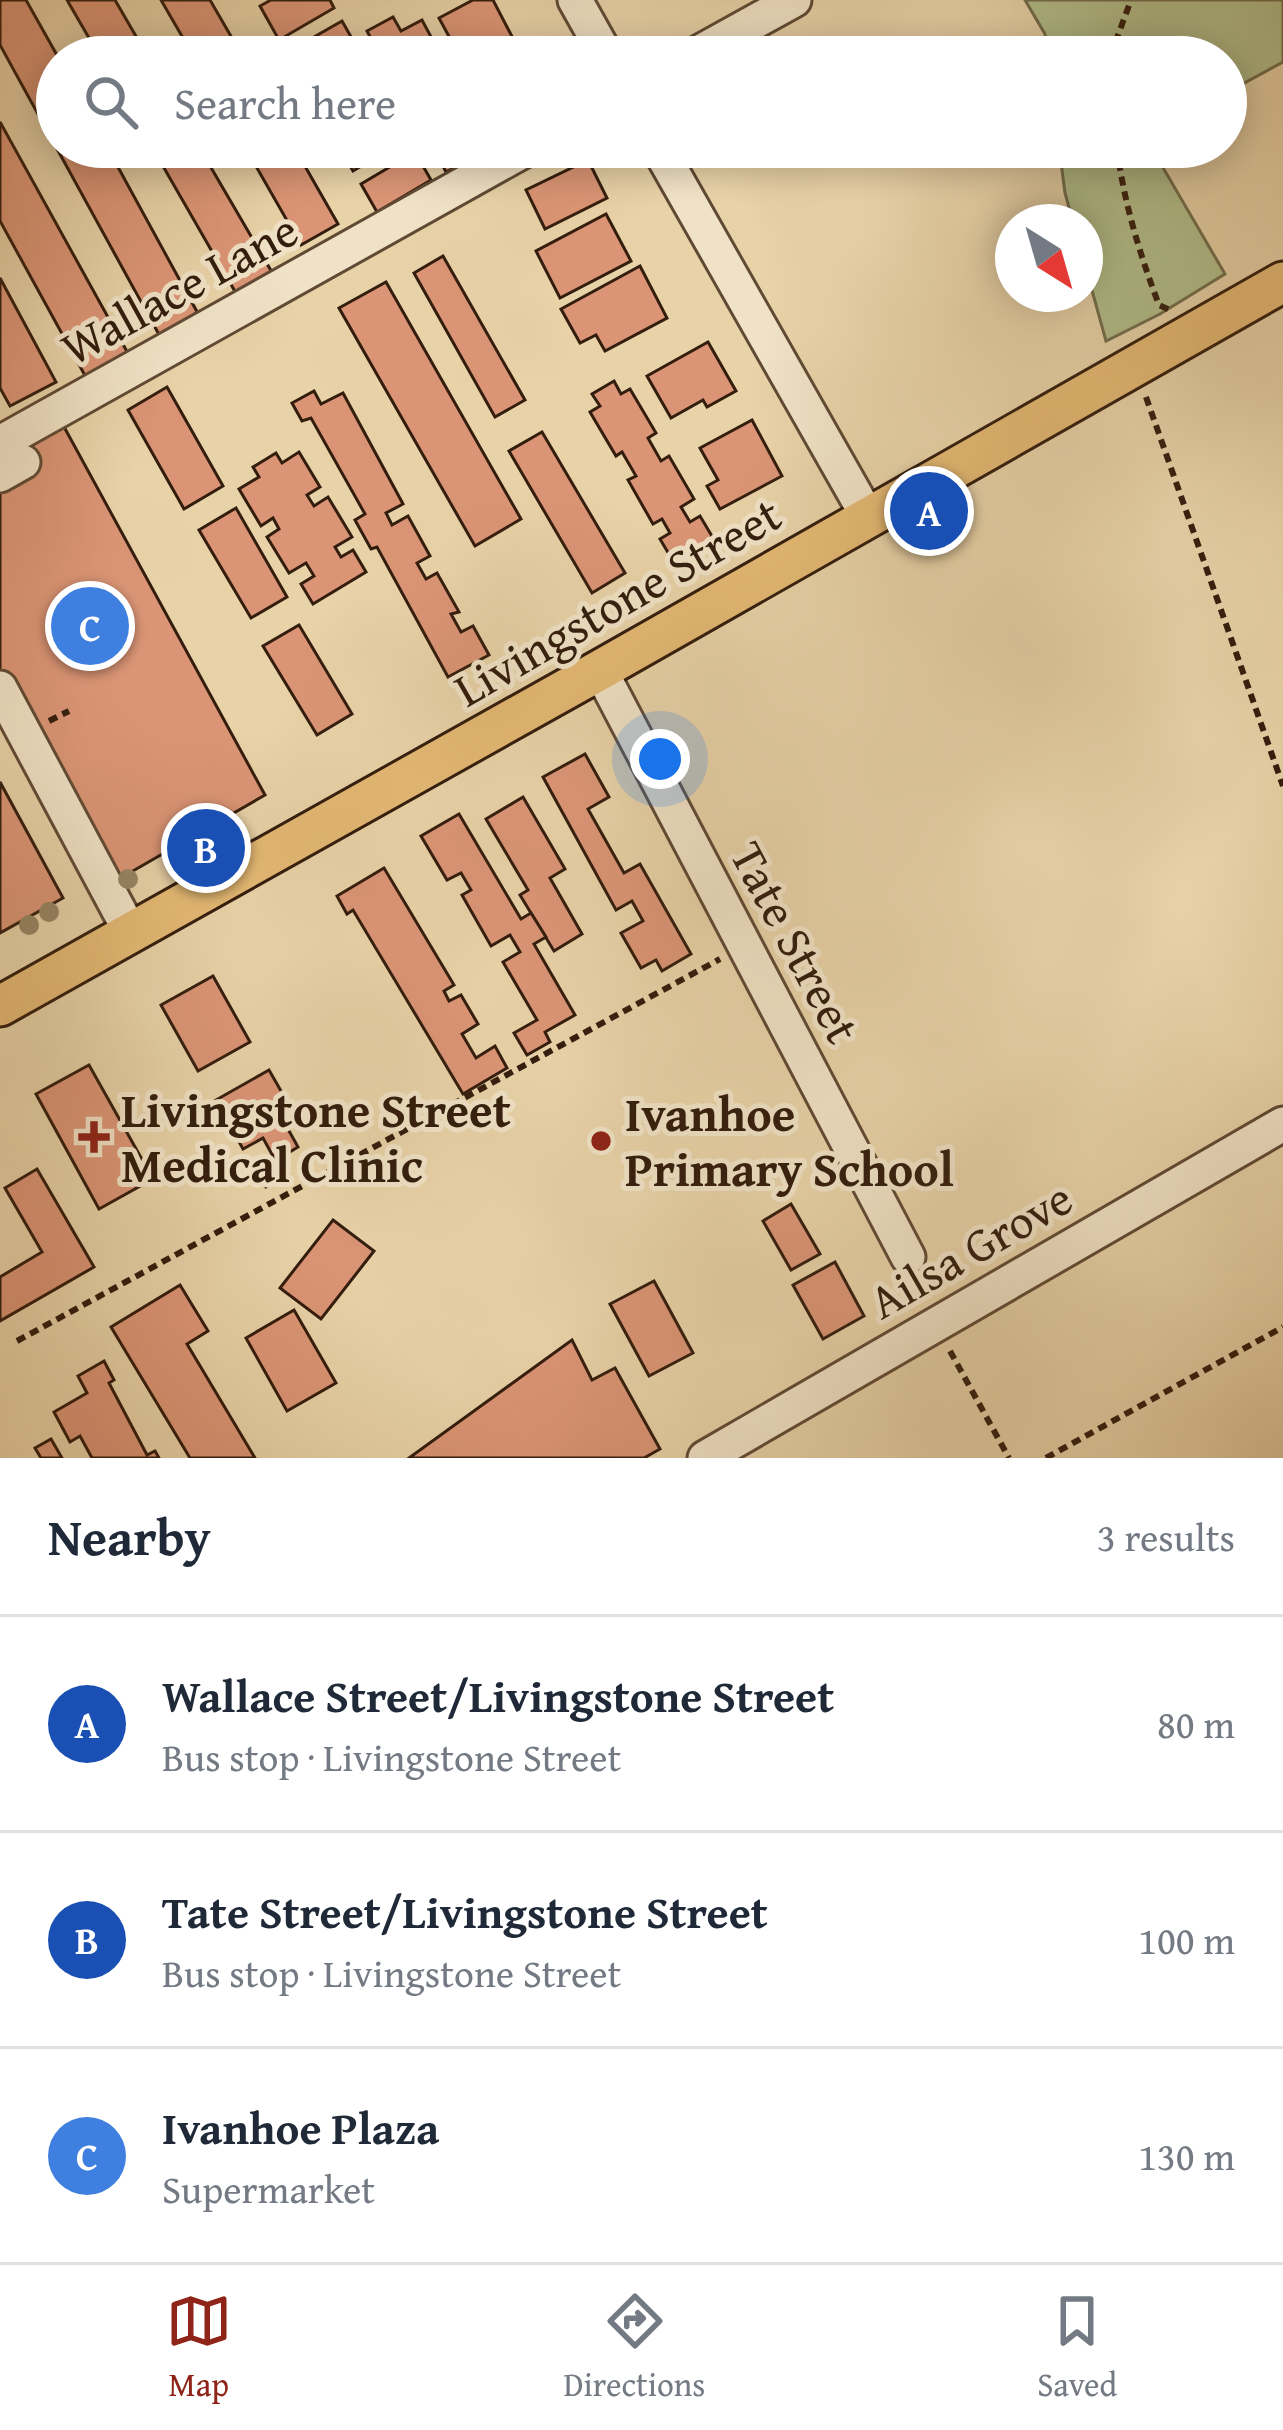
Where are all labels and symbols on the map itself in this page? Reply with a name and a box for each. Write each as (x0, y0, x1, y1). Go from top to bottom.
street label: Wallace Lane (48, 194, 310, 382)
north arrow (995, 204, 1103, 312)
pin: A (890, 466, 968, 556)
street label: Livingstone Street (440, 478, 794, 724)
pin: C (51, 581, 129, 671)
your location (630, 729, 690, 789)
pin: B (167, 803, 245, 893)
street label: Tate Street (713, 829, 879, 1055)
place label: Livingstone Street Medical Clinic (121, 1074, 511, 1200)
place label: Ivanhoe Primary School (625, 1078, 954, 1204)
marker: Livingstone Street Medical Clinic (78, 1121, 110, 1153)
marker: Ivanhoe Primary School (588, 1128, 614, 1154)
street label: Ailsa Grove (855, 1162, 1085, 1336)

